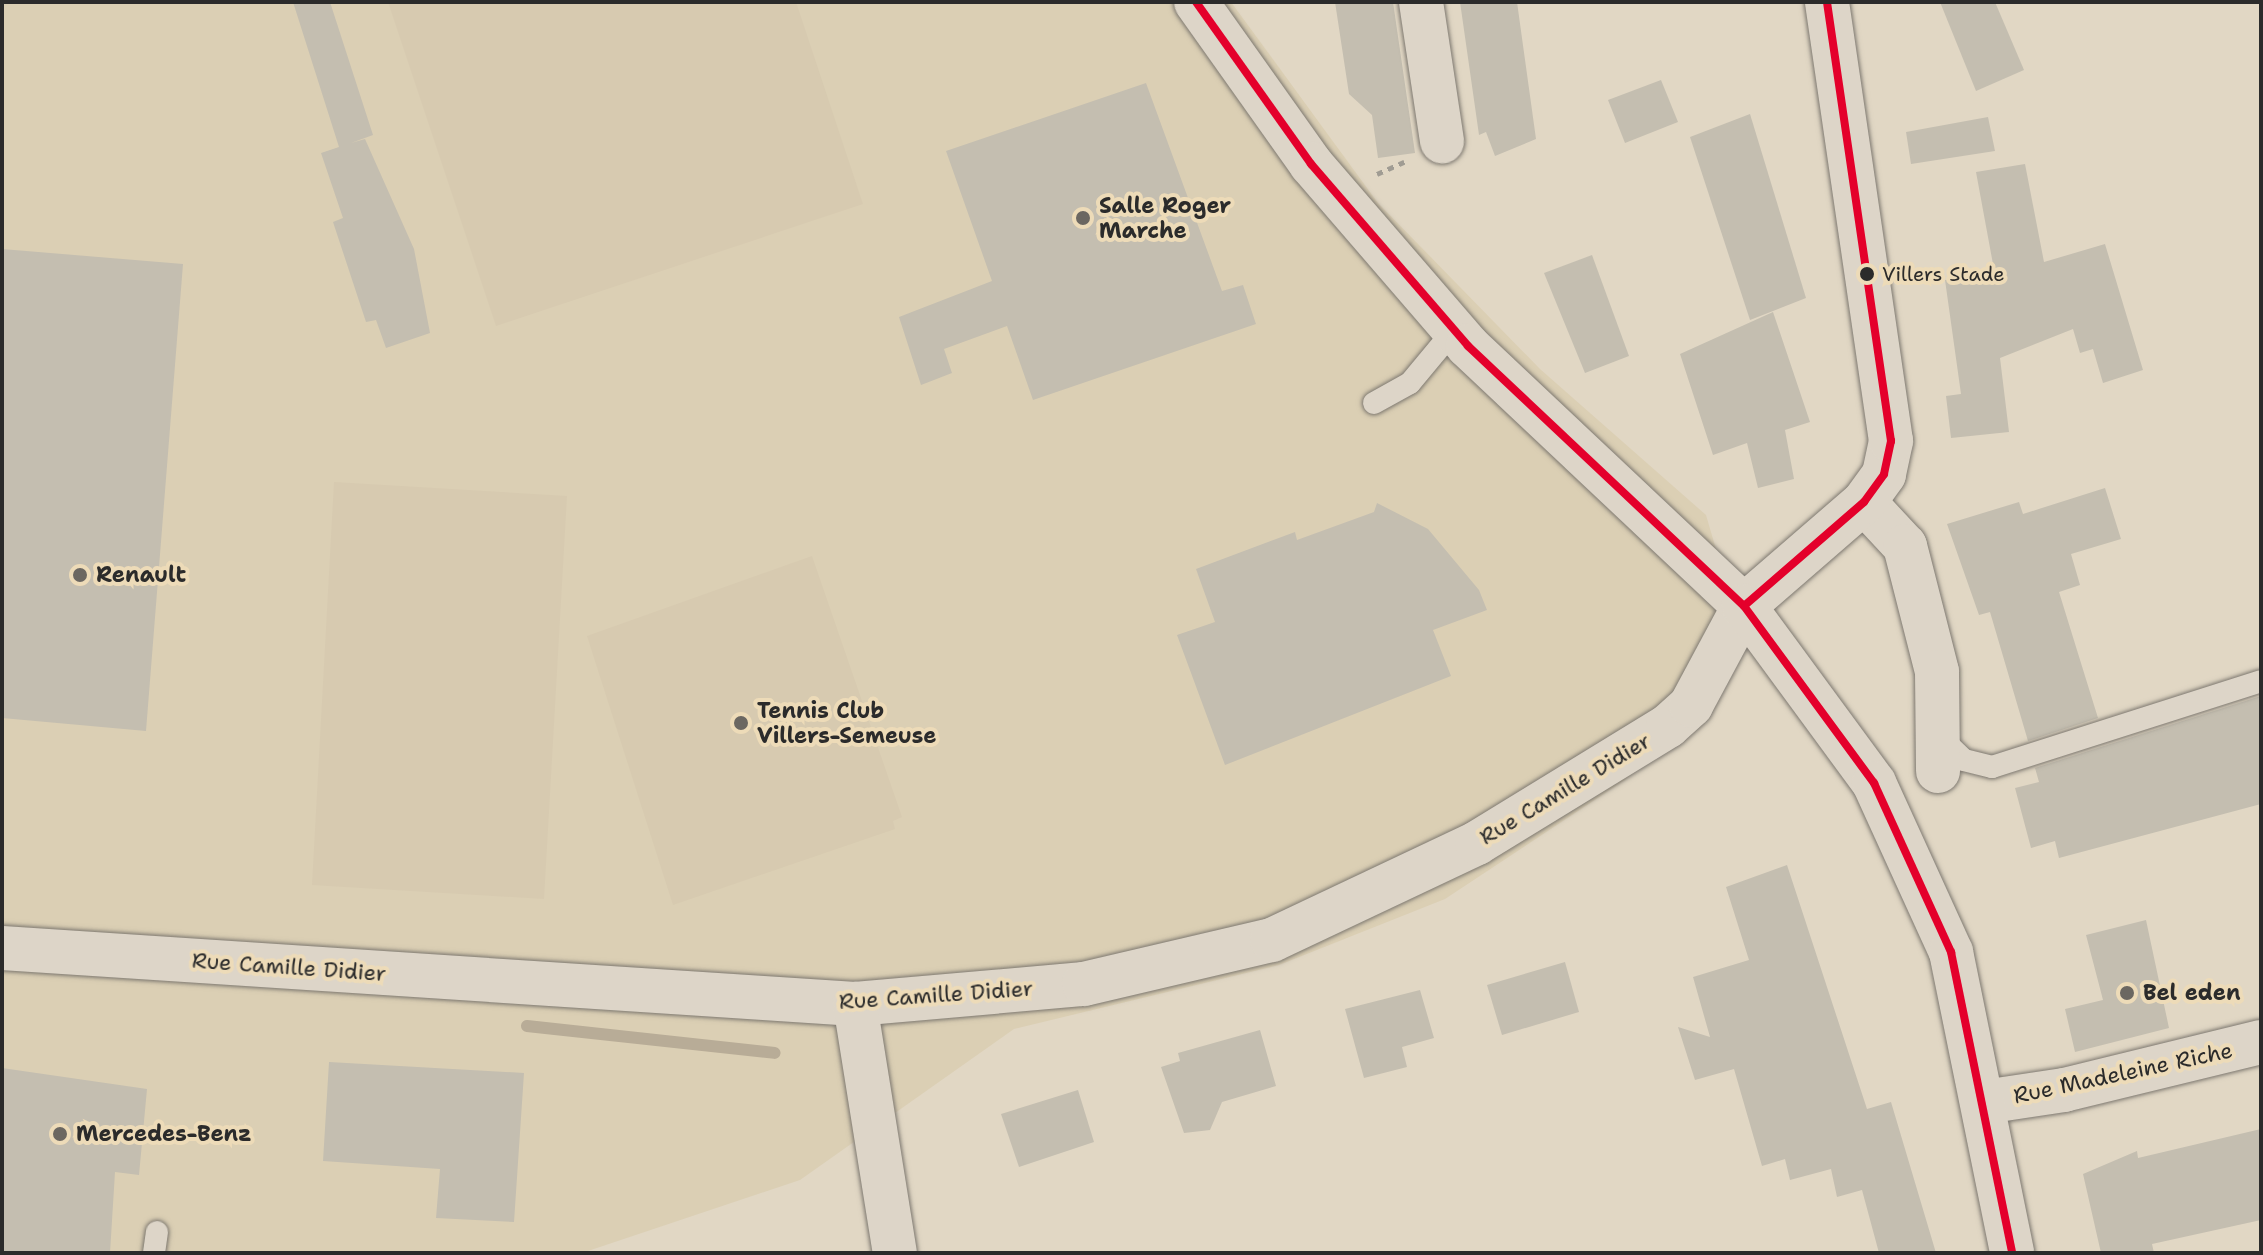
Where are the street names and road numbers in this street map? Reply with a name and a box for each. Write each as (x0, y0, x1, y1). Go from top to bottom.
street label: Rue Camille Didier (1475, 728, 1655, 850)
street label: Rue Camille Didier (191, 947, 387, 987)
street label: Rue Camille Didier (838, 975, 1034, 1015)
street label: Rue Madeleine Riche (2011, 1037, 2235, 1109)

